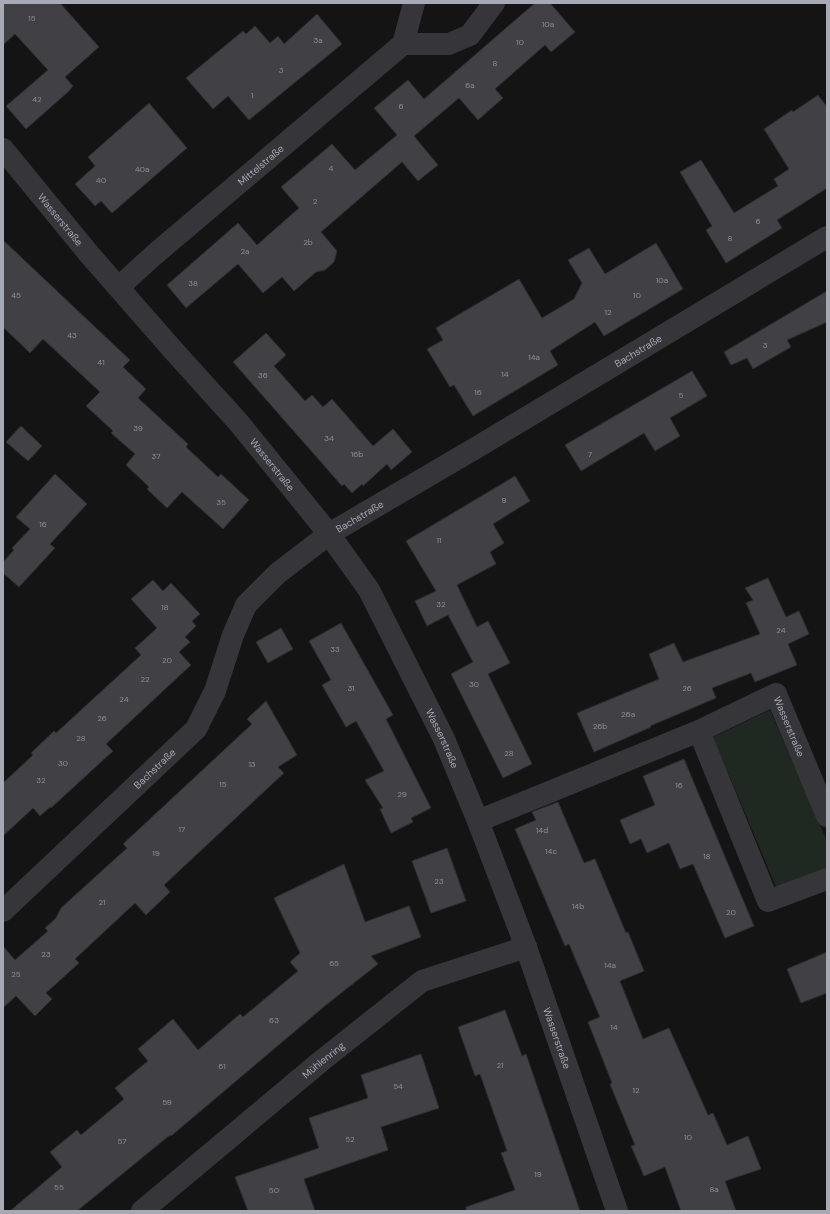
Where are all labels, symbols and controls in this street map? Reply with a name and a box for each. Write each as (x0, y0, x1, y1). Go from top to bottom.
house number: 15 (28, 13, 36, 23)
house number: 10a (542, 19, 554, 29)
house number: 3a (313, 35, 323, 45)
house number: 10 (516, 37, 525, 47)
house number: 8 (493, 58, 498, 68)
house number: 3 (279, 65, 284, 75)
house number: 6a (465, 80, 475, 90)
house number: 1 (251, 90, 253, 100)
house number: 42 (32, 94, 42, 104)
house number: 6 (398, 101, 404, 111)
street label: Mittelstraße (235, 142, 287, 188)
house number: 4 (329, 163, 334, 173)
house number: 40a (135, 164, 149, 174)
house number: 40 (96, 175, 107, 185)
street label: Wasserstraße (35, 191, 86, 249)
house number: 2 (313, 196, 318, 206)
house number: 6 (755, 216, 761, 226)
house number: 8 (728, 233, 733, 243)
house number: 2b (303, 237, 313, 247)
house number: 2a (241, 246, 249, 256)
house number: 10a (656, 275, 668, 285)
house number: 38 (188, 278, 198, 288)
house number: 45 (11, 290, 21, 300)
house number: 10 (633, 290, 642, 300)
house number: 12 (604, 307, 612, 317)
house number: 43 (67, 330, 77, 340)
street label: Bachstraße (612, 332, 665, 370)
house number: 3 (763, 340, 768, 350)
house number: 14a (528, 352, 540, 362)
house number: 41 (97, 357, 105, 367)
house number: 14 (501, 369, 509, 379)
house number: 36 (258, 370, 268, 380)
house number: 16 (474, 387, 482, 397)
house number: 5 (679, 390, 684, 400)
house number: 39 (133, 423, 143, 433)
house number: 34 (324, 433, 334, 443)
street label: Wasserstraße (247, 436, 298, 494)
house number: 16b (351, 449, 363, 459)
house number: 7 (588, 449, 592, 459)
house number: 37 (152, 451, 160, 461)
house number: 9 (501, 495, 507, 505)
house number: 35 (216, 497, 226, 507)
street label: Bachstraße (334, 497, 386, 536)
house number: 16 (39, 519, 47, 529)
house number: 11 (437, 535, 442, 545)
house number: 32 (436, 599, 446, 609)
house number: 18 (161, 602, 169, 612)
house number: 24 (776, 625, 786, 635)
house number: 33 (330, 644, 340, 654)
house number: 20 (162, 655, 173, 665)
house number: 22 (140, 674, 150, 684)
house number: 30 (469, 679, 480, 689)
house number: 31 (347, 683, 355, 693)
house number: 26 (682, 683, 692, 693)
house number: 24 (119, 694, 129, 704)
street label: Wasserstraße (771, 694, 808, 759)
street label: Wasserstraße (423, 707, 461, 770)
house number: 26a (621, 709, 635, 719)
house number: 26 (97, 713, 107, 723)
house number: 26b (593, 721, 607, 731)
house number: 28 (76, 733, 86, 743)
street label: Bachstraße (131, 746, 179, 792)
house number: 28 (504, 748, 514, 758)
house number: 30 (58, 758, 69, 768)
house number: 13 (248, 759, 256, 769)
house number: 32 (36, 775, 46, 785)
house number: 15 (219, 779, 227, 789)
house number: 16 (675, 780, 683, 790)
house number: 29 (397, 789, 407, 799)
house number: 17 (179, 824, 185, 834)
house number: 14d (536, 825, 548, 835)
house number: 14c (545, 846, 557, 856)
house number: 19 (152, 848, 160, 858)
house number: 18 (703, 851, 711, 861)
house number: 23 (434, 876, 444, 886)
house number: 21 (98, 897, 106, 907)
house number: 14b (572, 901, 584, 911)
house number: 20 (726, 907, 737, 917)
house number: 23 (41, 949, 51, 959)
house number: 65 (329, 958, 339, 968)
house number: 14a (604, 960, 616, 970)
house number: 25 (11, 969, 21, 979)
street label: Wasserstraße (540, 1006, 574, 1071)
house number: 63 (269, 1015, 279, 1025)
house number: 14 (610, 1022, 618, 1032)
street label: Mühlenring (300, 1039, 348, 1081)
house number: 21 (496, 1060, 504, 1070)
house number: 61 (218, 1061, 226, 1071)
house number: 54 (393, 1081, 403, 1091)
house number: 12 (632, 1085, 640, 1095)
house number: 59 (162, 1097, 172, 1107)
house number: 10 (684, 1132, 693, 1142)
house number: 52 (345, 1134, 355, 1144)
house number: 57 (117, 1136, 127, 1146)
house number: 19 (534, 1169, 542, 1179)
house number: 55 (54, 1182, 64, 1192)
house number: 8a (709, 1184, 719, 1194)
house number: 50 (269, 1185, 280, 1195)

